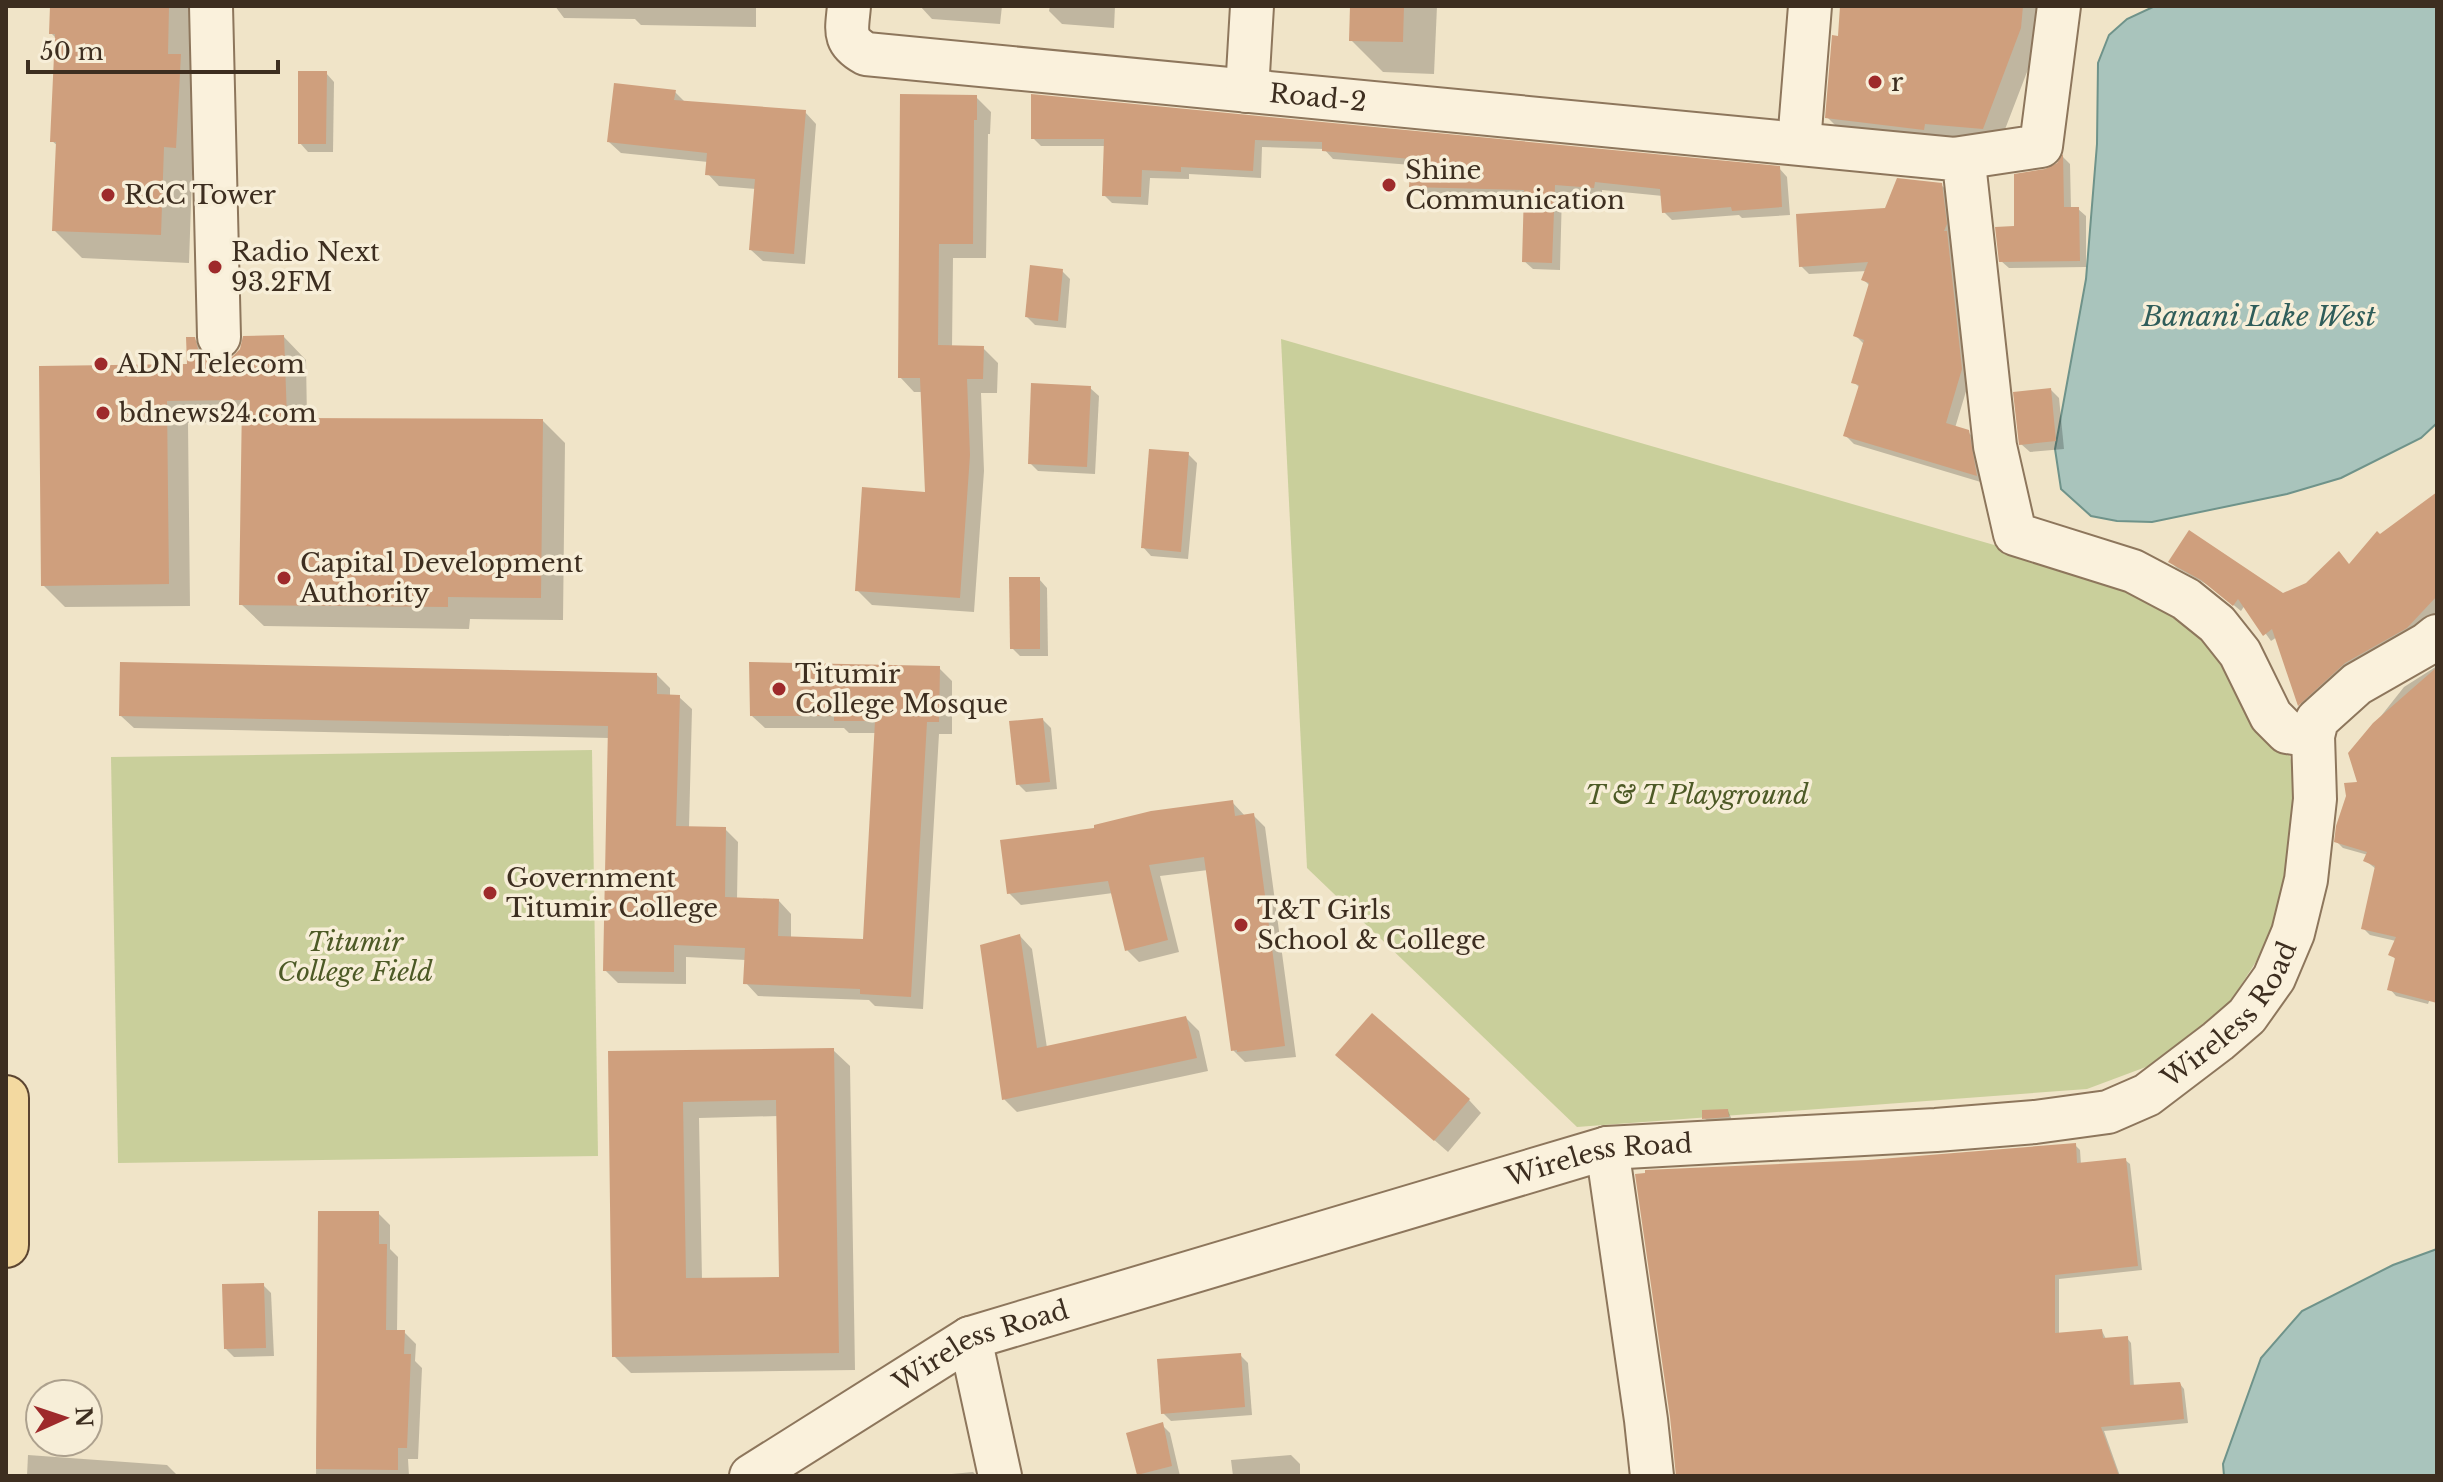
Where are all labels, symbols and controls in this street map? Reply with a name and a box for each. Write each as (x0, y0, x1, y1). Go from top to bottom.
scale bar (28, 24, 278, 74)
text: 50 m (40, 37, 104, 66)
place label: r (1891, 66, 1904, 98)
marker: r (1866, 73, 1884, 91)
street label: Road-2 (1268, 77, 1368, 118)
place label: Shine Communication (1405, 154, 1625, 216)
marker: Shine Communication (1380, 176, 1398, 194)
place label: RCC Tower (124, 179, 277, 211)
marker: RCC Tower (99, 186, 117, 204)
place label: Radio Next 93.2FM (231, 236, 380, 298)
marker: Radio Next 93.2FM (206, 258, 224, 276)
water label: Banani Lake West (2141, 299, 2377, 334)
place label: ADN Telecom (116, 348, 305, 380)
marker: ADN Telecom (92, 355, 110, 373)
place label: bdnews24.com (118, 397, 317, 429)
marker: bdnews24.com (94, 404, 112, 422)
place label: Capital Development Authority (299, 547, 583, 609)
marker: Capital Development Authority (275, 569, 293, 587)
place label: Titumir College Mosque (795, 658, 1008, 720)
marker: Titumir College Mosque (770, 680, 788, 698)
park label: T & T Playground (1585, 779, 1809, 811)
place label: Government Titumir College (506, 862, 718, 924)
marker: Government Titumir College (481, 884, 499, 902)
place label: T&T Girls School & College (1257, 894, 1486, 956)
marker: T&T Girls School & College (1232, 916, 1250, 934)
park label: Titumir College Field (277, 926, 433, 988)
street label: Wireless Road (2154, 937, 2304, 1095)
street label: Wireless Road (1501, 1127, 1693, 1194)
street label: Wireless Road (886, 1293, 1072, 1399)
north arrow (24, 1378, 104, 1458)
text: N (69, 1406, 98, 1428)

